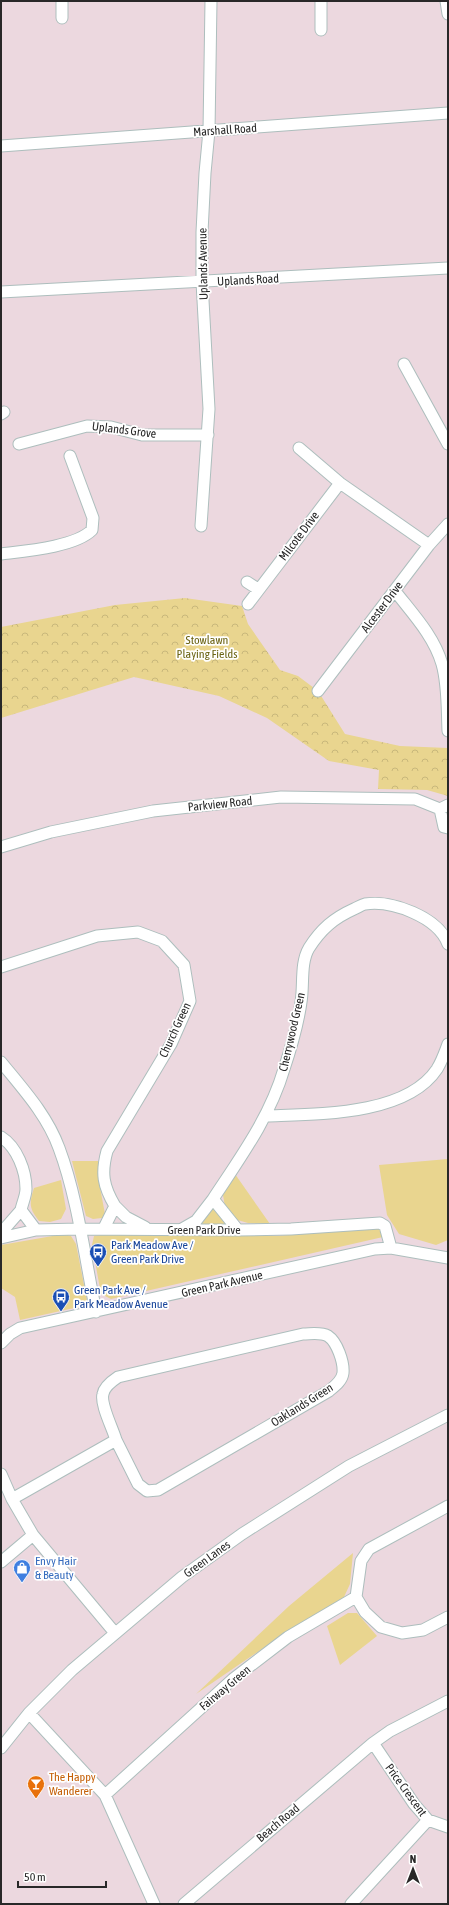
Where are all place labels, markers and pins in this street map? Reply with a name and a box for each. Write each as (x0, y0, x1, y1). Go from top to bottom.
place label: Park Meadow Ave / Green Park Drive (111, 1238, 194, 1266)
bus stop icon: Park Meadow Ave / Green Park Drive (88, 1242, 108, 1267)
place label: Green Park Ave / Park Meadow Avenue (74, 1283, 168, 1311)
bus stop icon: Green Park Ave / Park Meadow Avenue (51, 1287, 71, 1312)
place label: Envy Hair & Beauty (35, 1554, 77, 1582)
shop icon: Envy Hair & Beauty (12, 1558, 32, 1583)
place label: The Happy Wanderer (49, 1770, 96, 1798)
bar icon: The Happy Wanderer (26, 1774, 46, 1799)

